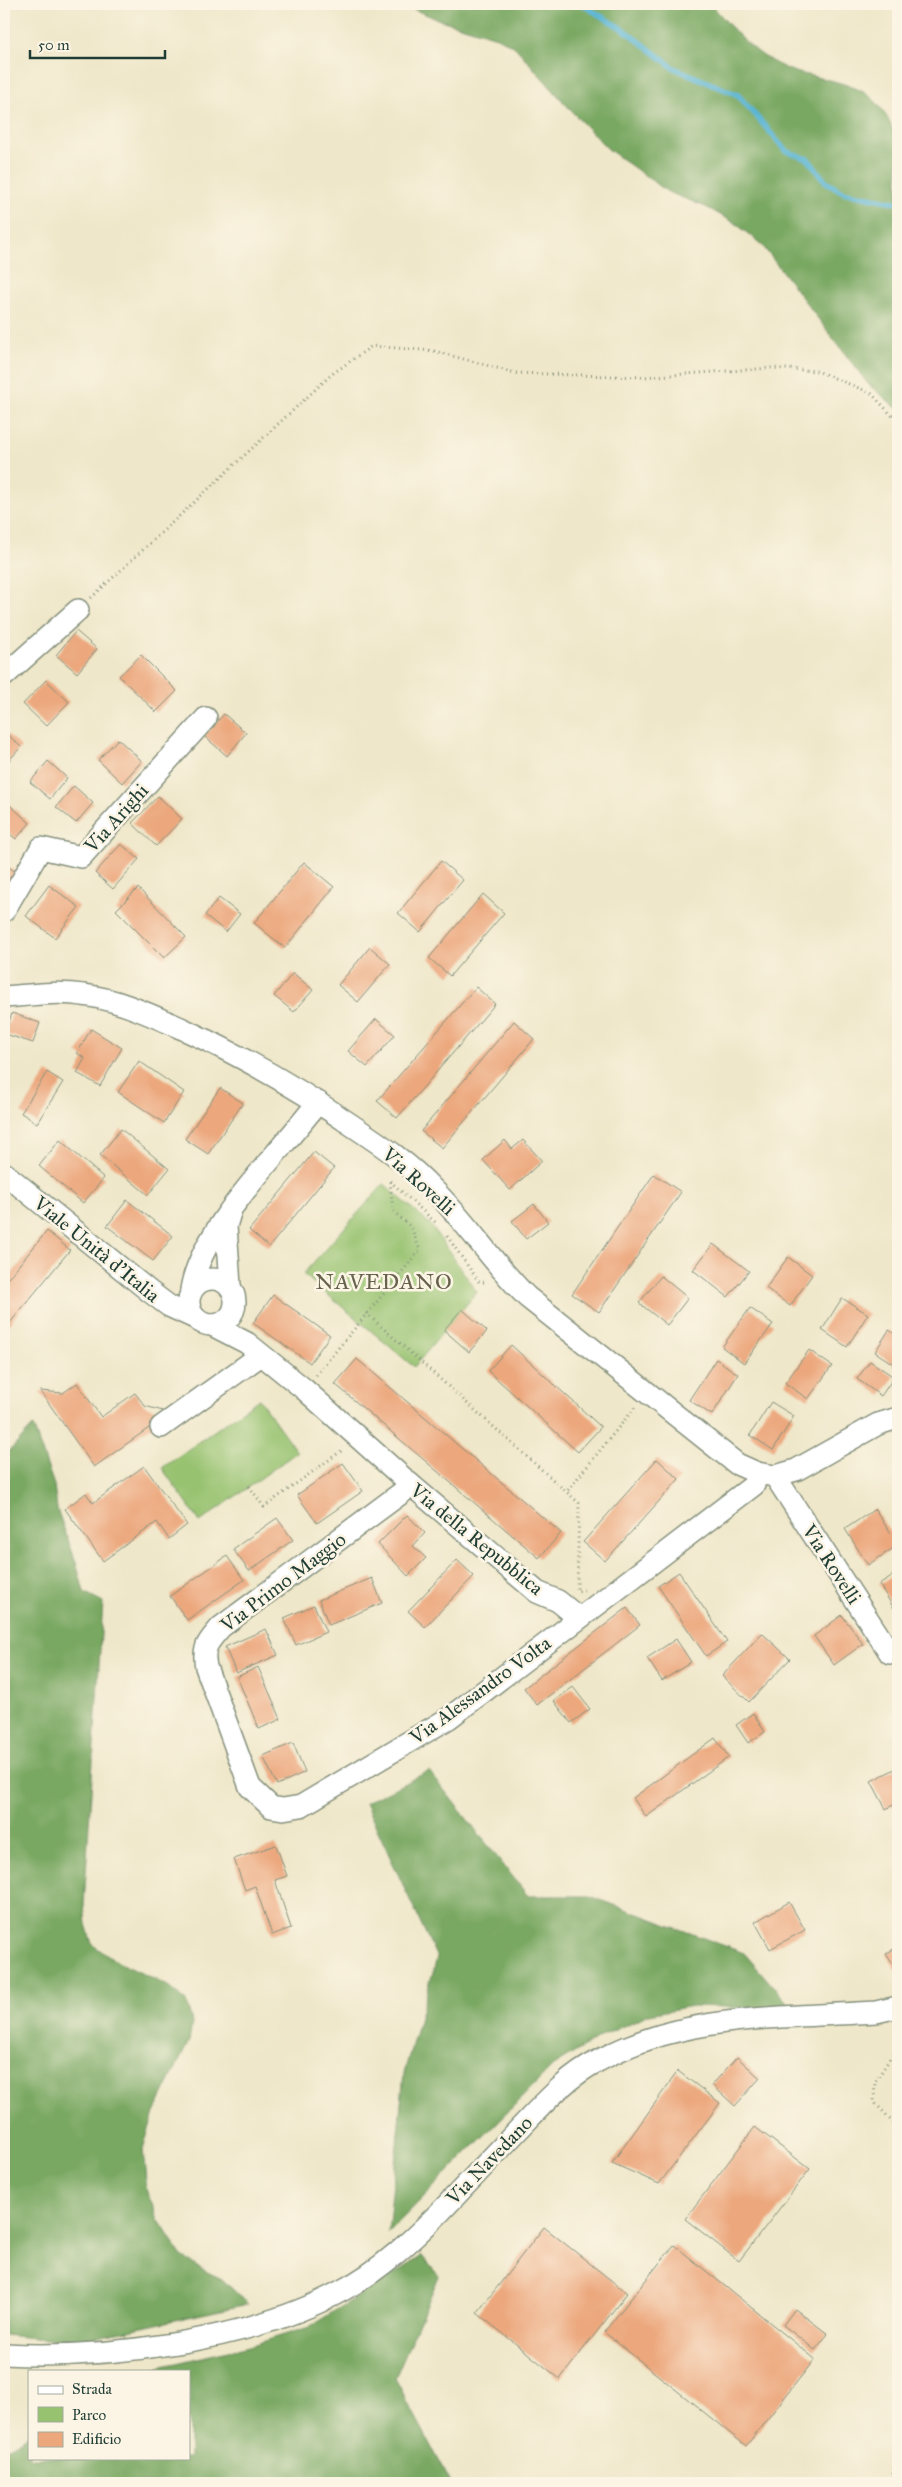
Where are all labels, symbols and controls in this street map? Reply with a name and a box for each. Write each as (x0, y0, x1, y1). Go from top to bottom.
scale bar (30, 28, 165, 60)
text: 50 m (38, 36, 70, 54)
street label: Via Arighi (78, 778, 154, 859)
street label: Via Rovelli (377, 1141, 461, 1220)
street label: Viale Unità d'Italia (28, 1190, 165, 1308)
district label: NAVEDANO (315, 1268, 453, 1295)
street label: Via della Repubblica (405, 1477, 549, 1600)
street label: Via Rovelli (797, 1519, 867, 1609)
street label: Via Primo Maggio (215, 1527, 351, 1638)
street label: Via Alessandro Volta (404, 1630, 556, 1750)
street label: Via Navedano (440, 2111, 537, 2210)
legend (28, 2370, 190, 2460)
text: Strada (72, 2380, 112, 2398)
text: Parco (72, 2406, 107, 2424)
text: Edificio (72, 2430, 121, 2448)

